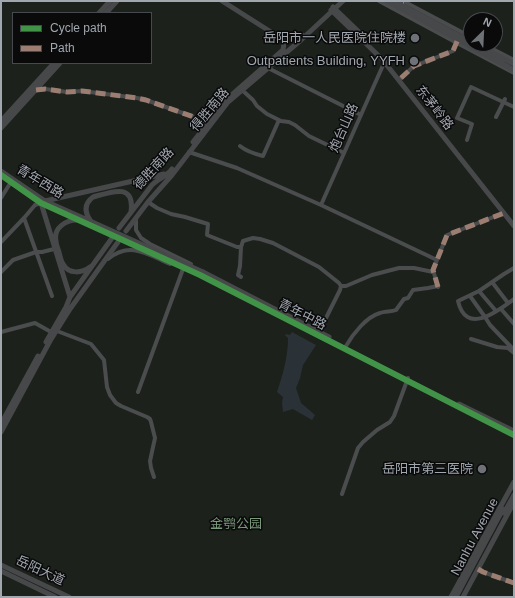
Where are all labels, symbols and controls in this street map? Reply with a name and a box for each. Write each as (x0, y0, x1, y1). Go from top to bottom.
legend (12, 12, 152, 64)
north arrow (463, 12, 503, 52)
text: N (481, 15, 494, 29)
text: Cycle path (50, 21, 107, 35)
place label: 岳阳市一人民医院住院楼 (263, 30, 406, 46)
marker: 岳阳市一人民医院住院楼 (409, 32, 421, 44)
text: Path (50, 41, 75, 55)
place label: Outpatients Building, YYFH (247, 53, 405, 69)
marker: Outpatients Building, YYFH (408, 55, 420, 67)
street label: 东茅岭路 (412, 83, 456, 133)
street label: 得胜南路 (187, 85, 233, 135)
street label: 炮台山路 (326, 101, 362, 155)
street label: 德胜南路 (131, 145, 177, 193)
street label: 青年西路 (14, 162, 66, 202)
street label: 青年中路 (275, 296, 329, 334)
place label: 岳阳市第三医院 (382, 461, 473, 477)
marker: 岳阳市第三医院 (476, 463, 488, 475)
street label: Nanhu Avenue (448, 495, 502, 579)
park label: 金鹗公园 (210, 516, 262, 532)
street label: 岳阳大道 (13, 553, 67, 589)

